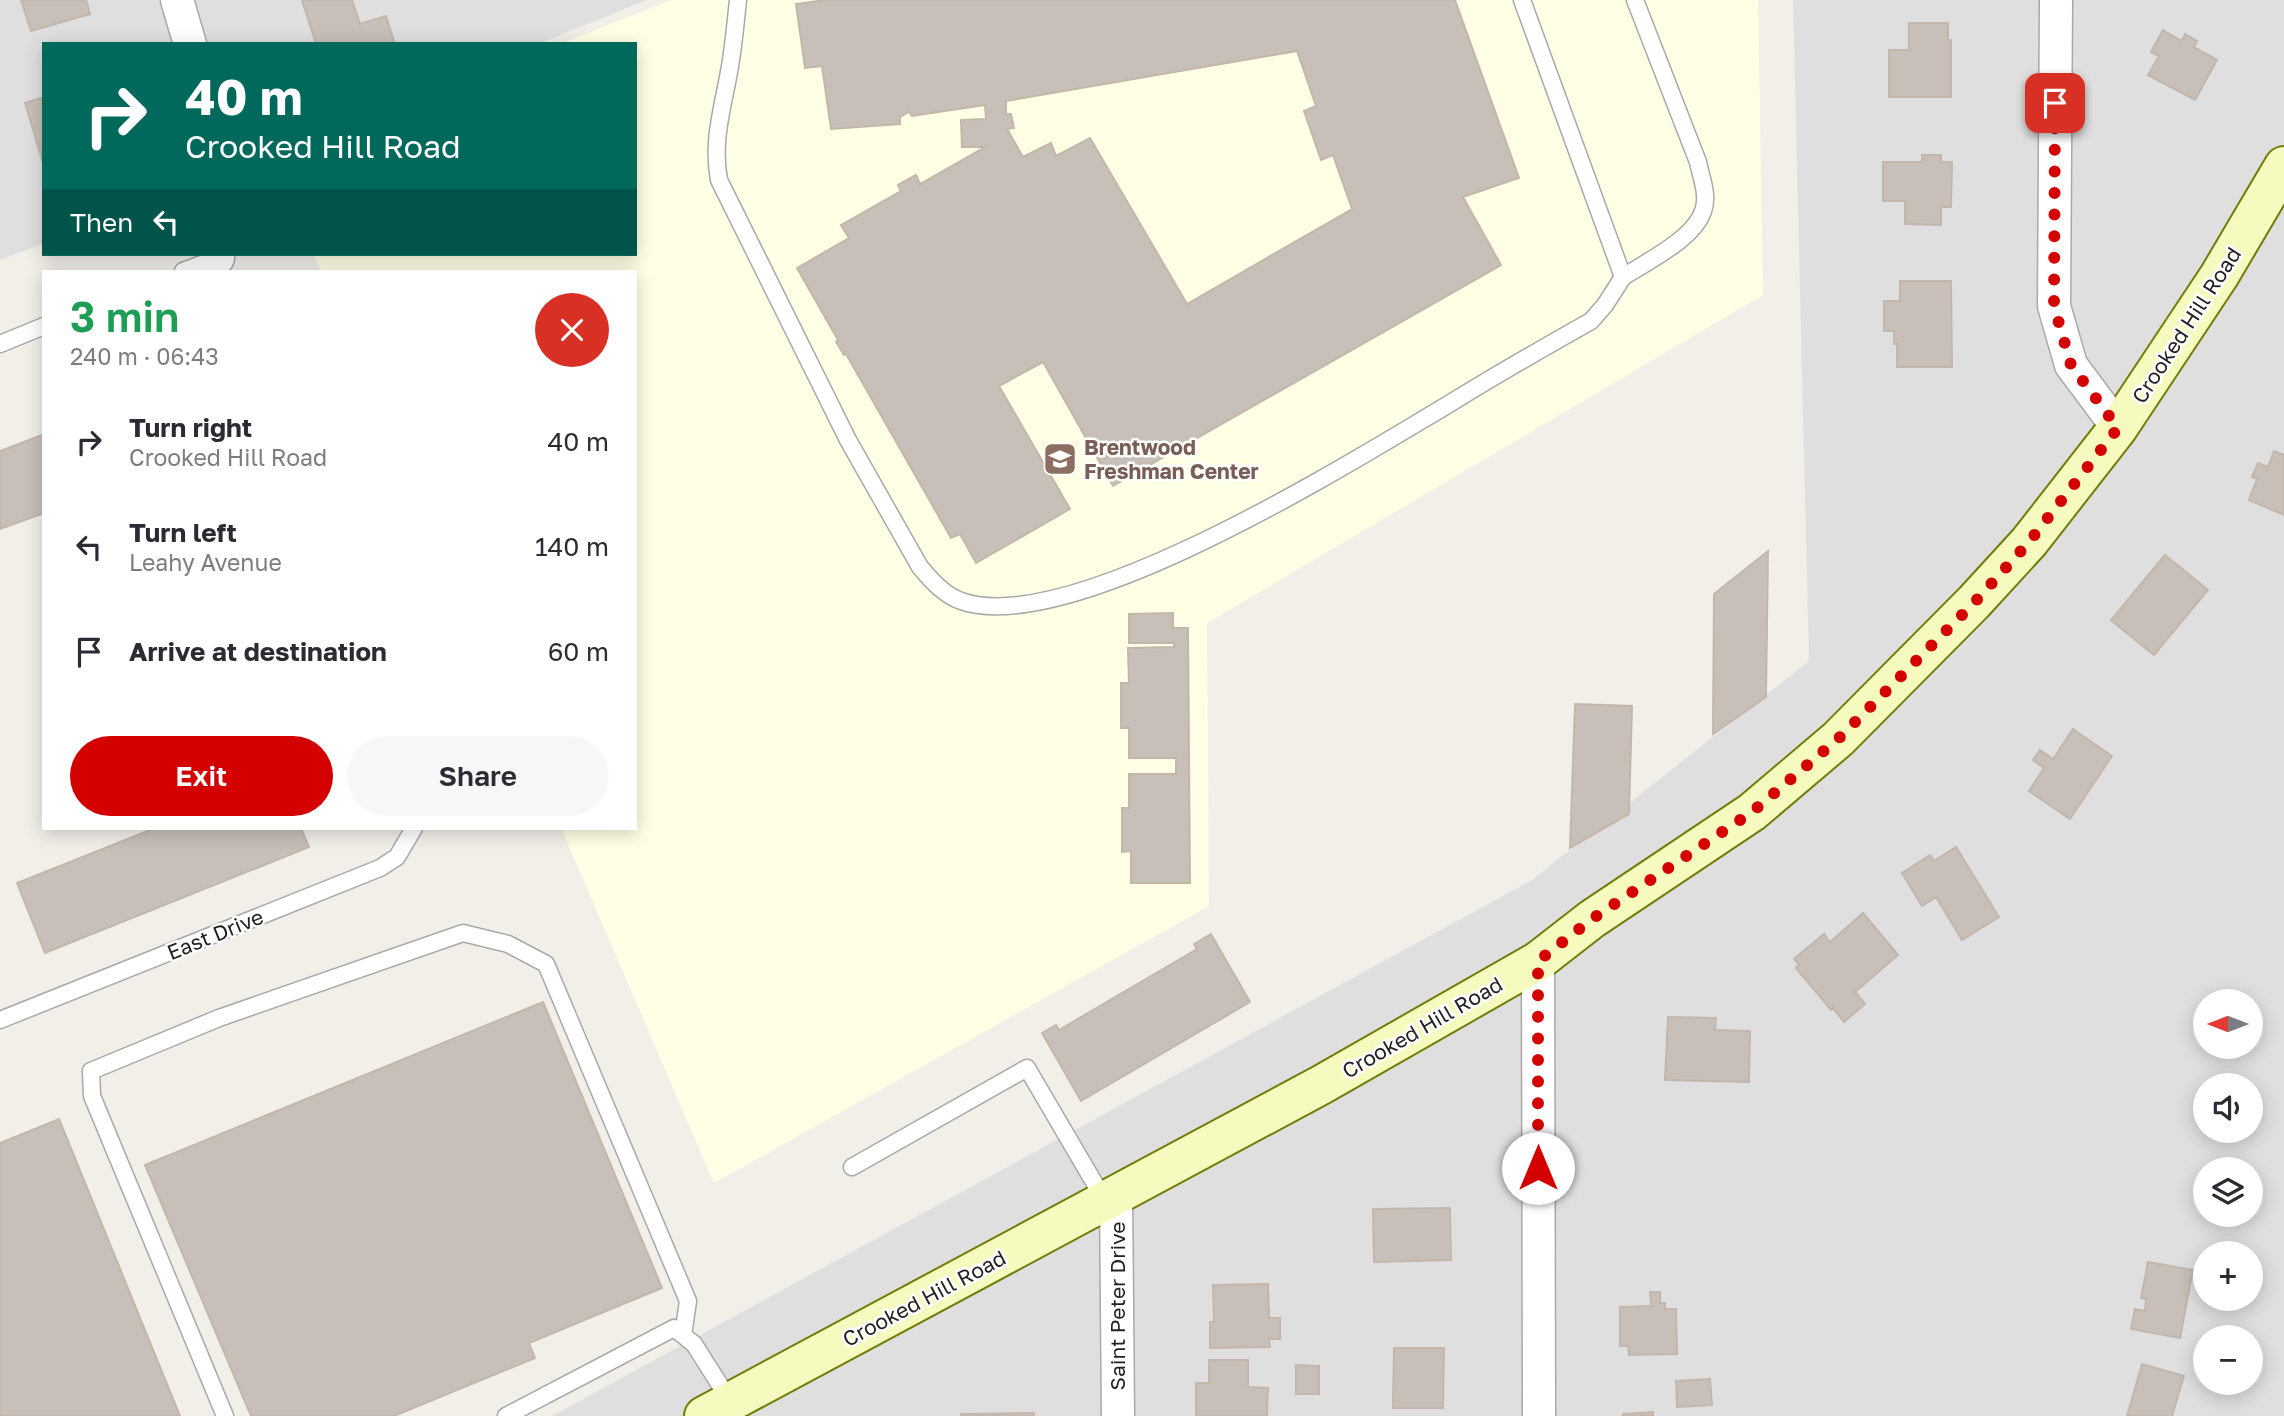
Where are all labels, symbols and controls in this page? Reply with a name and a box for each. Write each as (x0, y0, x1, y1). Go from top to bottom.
text: 40 m (185, 67, 303, 126)
icon: right (70, 70, 161, 161)
pin (2025, 73, 2085, 133)
icon: arrive (2036, 84, 2074, 122)
text: Crooked Hill Road (185, 127, 461, 165)
icon: left (147, 203, 185, 241)
text: Then (70, 207, 133, 238)
street label: Crooked Hill Road (2126, 242, 2246, 408)
text: 3 min (70, 291, 179, 341)
button: close (535, 293, 609, 367)
text: 240 m · 06:43 (70, 342, 219, 370)
text: Turn right (129, 412, 252, 443)
icon: right (70, 423, 108, 461)
text: 40 m (548, 426, 609, 457)
place label: Brentwood Freshman Center (1084, 434, 1259, 484)
school or university icon: Brentwood Freshman Center (1041, 440, 1079, 478)
text: Crooked Hill Road (129, 443, 327, 471)
text: Turn left (129, 517, 237, 548)
icon: left (70, 528, 108, 566)
text: 140 m (535, 531, 609, 562)
text: Leahy Avenue (129, 548, 282, 576)
icon: arrive (70, 633, 108, 671)
text: Arrive at destination (129, 636, 387, 667)
text: 60 m (548, 636, 609, 667)
button: Exit (70, 736, 333, 816)
button: Share (347, 736, 609, 816)
street label: East Drive (163, 903, 267, 965)
street label: Crooked Hill Road (1337, 970, 1507, 1084)
north arrow (2193, 989, 2263, 1059)
map controls (2193, 989, 2263, 1395)
button: sound (2193, 1073, 2263, 1143)
position arrow (1501, 1131, 1575, 1205)
button: layers (2193, 1157, 2263, 1227)
street label: Saint Peter Drive (1104, 1221, 1130, 1391)
button: + (2193, 1241, 2263, 1311)
street label: Crooked Hill Road (838, 1244, 1010, 1352)
button: − (2193, 1325, 2263, 1395)

